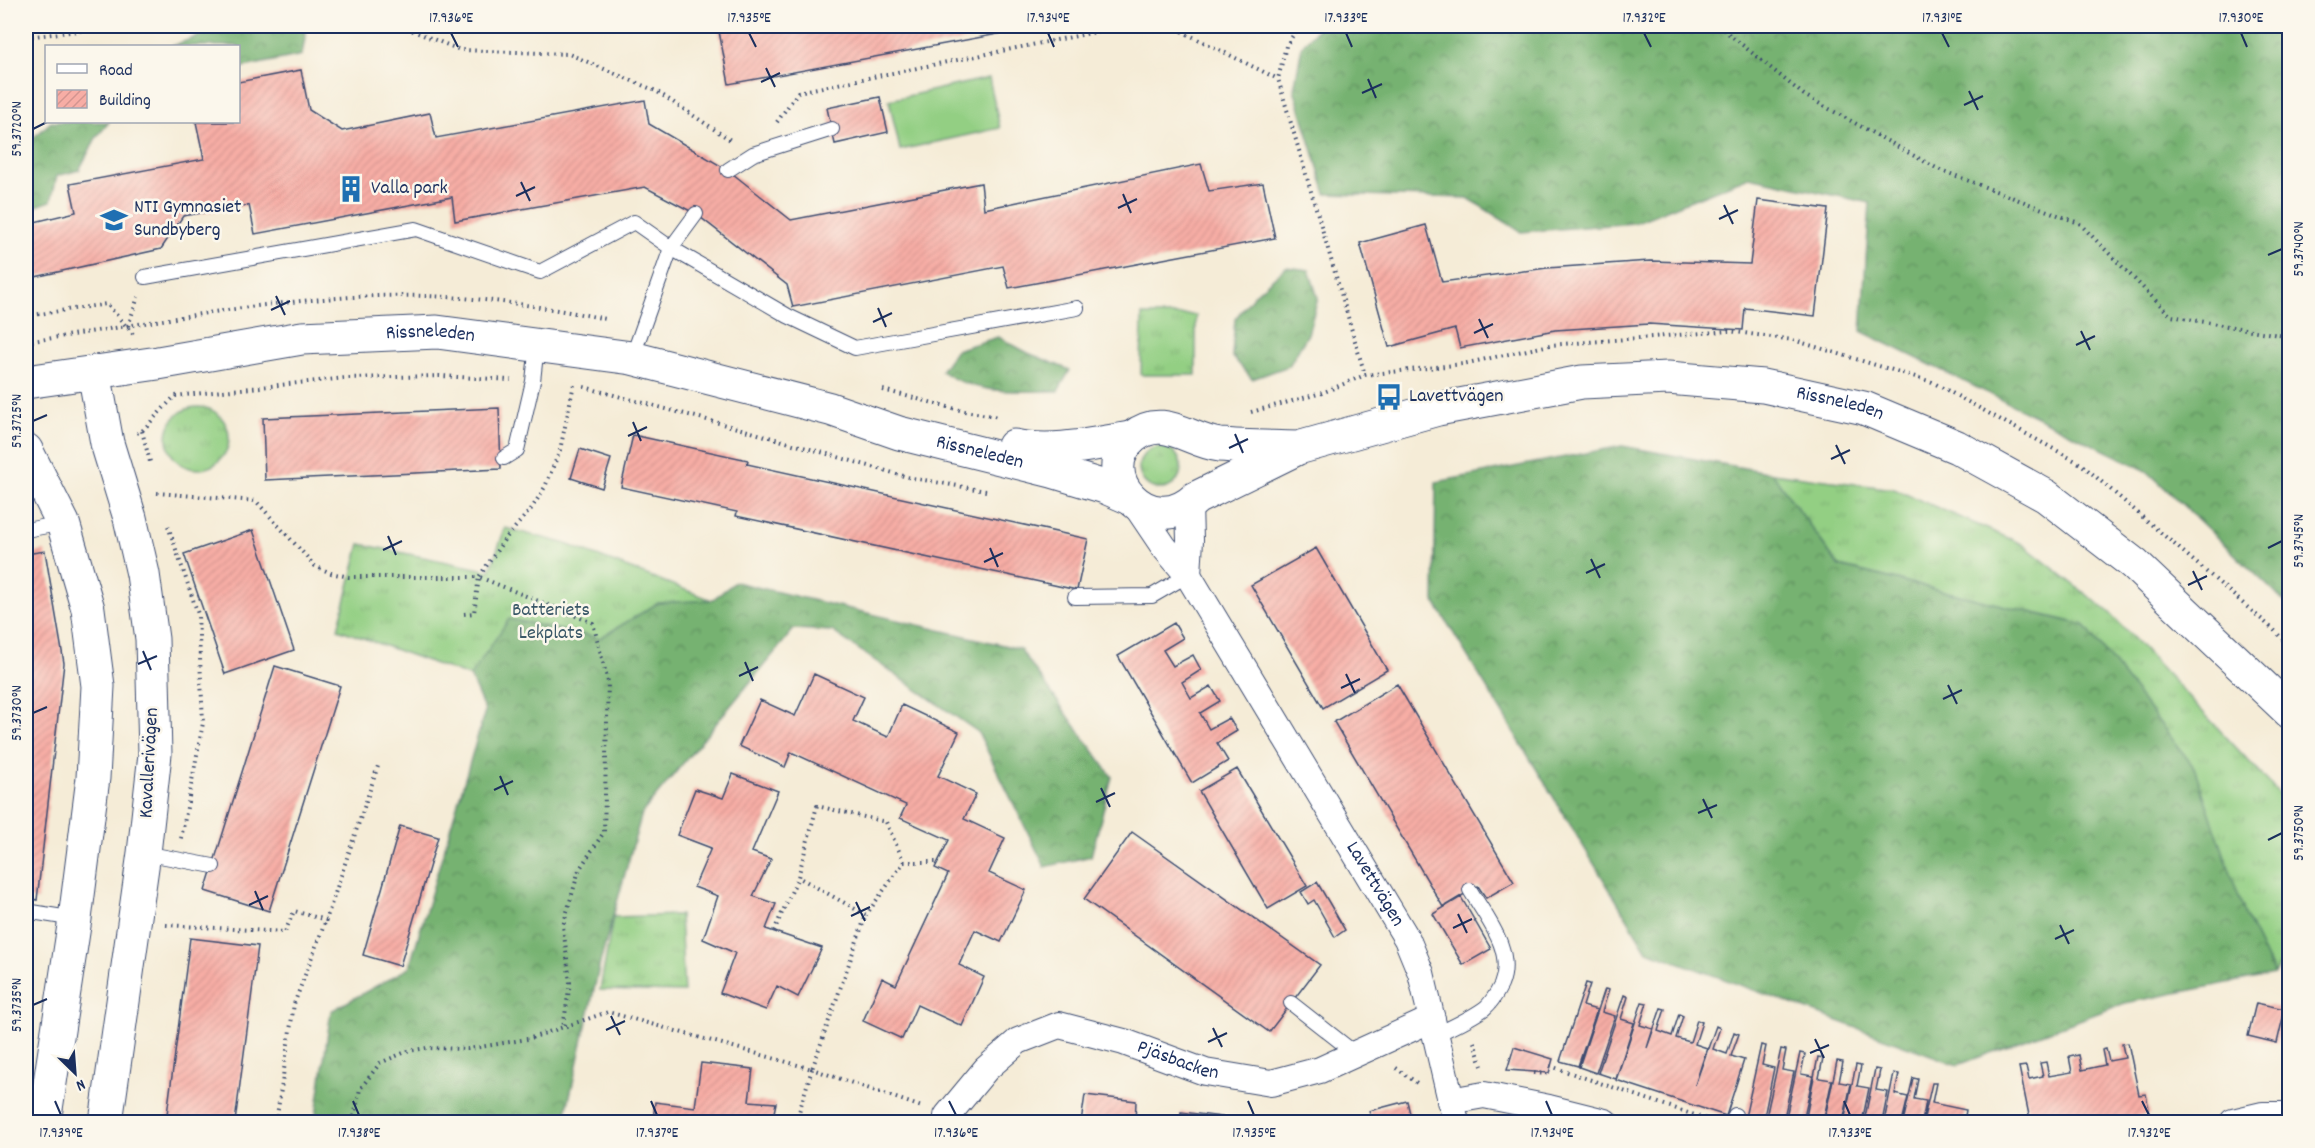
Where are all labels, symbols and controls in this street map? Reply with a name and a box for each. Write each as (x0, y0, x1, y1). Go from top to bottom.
text: 17.936°E (429, 8, 473, 30)
text: 17.935°E (727, 8, 771, 30)
text: 17.934°E (1027, 8, 1070, 30)
text: 17.933°E (1324, 8, 1368, 30)
text: 17.932°E (1622, 8, 1666, 30)
text: 17.931°E (1922, 8, 1962, 30)
text: 17.930°E (2219, 8, 2264, 30)
legend (45, 45, 240, 123)
text: Road (99, 59, 133, 84)
text: Building (99, 89, 151, 114)
text: 59.3720°N (7, 101, 29, 157)
building icon: Valla park (336, 174, 366, 204)
place label: Valla park (371, 175, 448, 203)
place label: NTI Gymnasiet Sundbyberg (134, 194, 241, 245)
school or university icon: NTI Gymnasiet Sundbyberg (99, 205, 129, 235)
text: 59.3740°N (2289, 221, 2311, 277)
street label: Rissneleden (385, 318, 477, 351)
street label: Rissneleden (1793, 380, 1888, 429)
bus stop icon: Lavettvägen (1374, 382, 1404, 412)
place label: Lavettvägen (1409, 383, 1504, 411)
text: 59.3725°N (7, 394, 29, 448)
street label: Rissneleden (933, 429, 1026, 477)
text: 59.3745°N (2289, 514, 2311, 568)
park label: Batteriets Lekplats (512, 597, 590, 648)
text: 59.3730°N (7, 685, 29, 741)
street label: Kavallerivägen (133, 707, 167, 819)
text: 59.3750°N (2289, 805, 2311, 861)
street label: Lavettvägen (1338, 837, 1411, 932)
text: 59.3735°N (7, 978, 29, 1032)
street label: Pjäsbacken (1133, 1034, 1221, 1088)
north arrow (45, 1043, 105, 1103)
text: N (72, 1072, 89, 1096)
text: 17.939°E (39, 1123, 83, 1145)
text: 17.938°E (338, 1123, 381, 1145)
text: 17.937°E (636, 1123, 678, 1145)
text: 17.936°E (934, 1123, 978, 1145)
text: 17.935°E (1232, 1123, 1276, 1145)
text: 17.934°E (1531, 1123, 1574, 1145)
text: 17.933°E (1828, 1123, 1872, 1145)
text: 17.932°E (2127, 1123, 2171, 1145)

